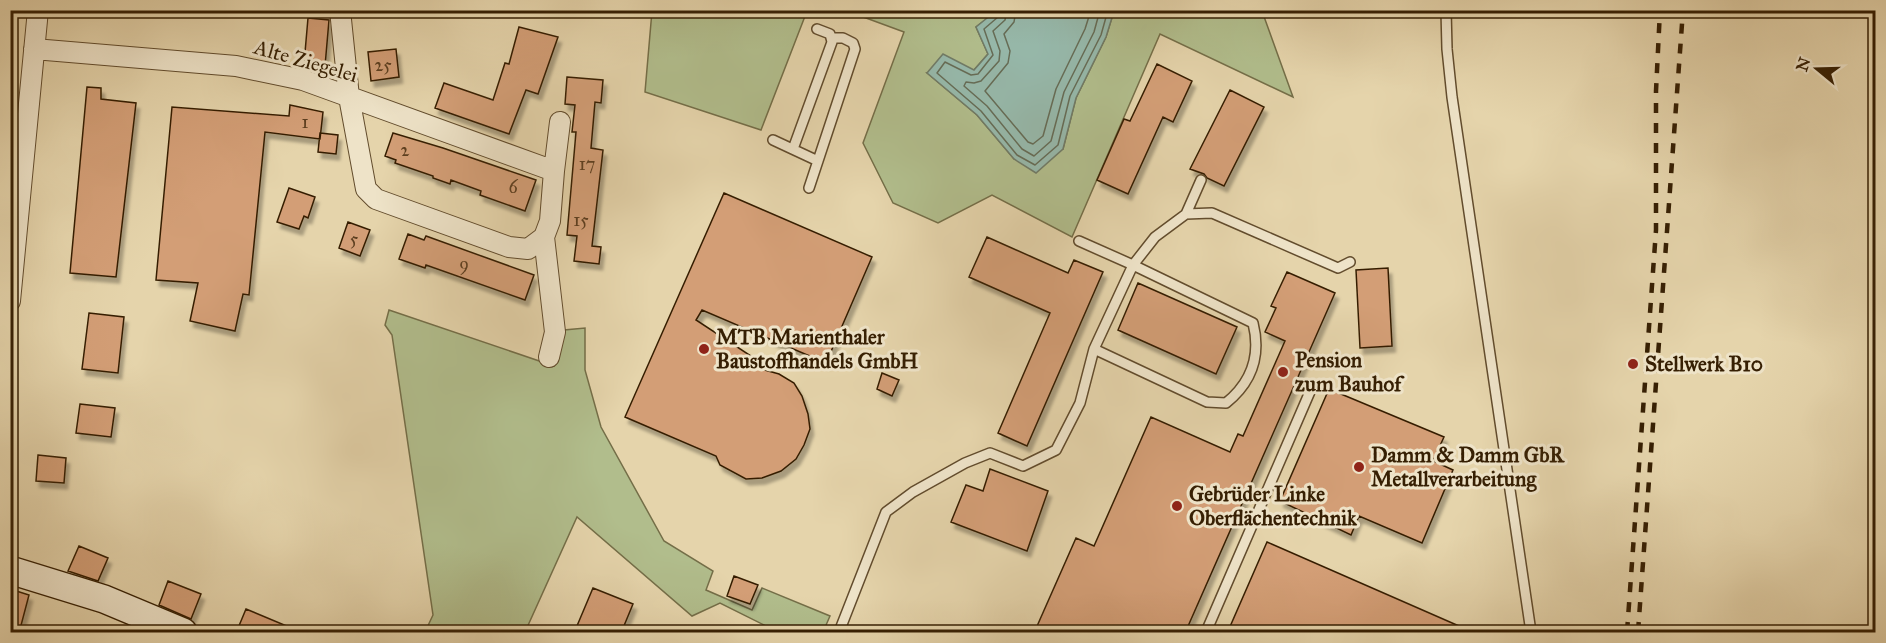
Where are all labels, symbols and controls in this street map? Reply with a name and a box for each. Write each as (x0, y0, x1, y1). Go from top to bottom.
street label: Alte Ziegelei (250, 34, 361, 88)
north arrow (1787, 39, 1847, 99)
house number: 25 (374, 54, 392, 76)
text: N (1792, 54, 1815, 74)
house number: 1 (301, 111, 309, 133)
house number: 2 (401, 139, 410, 161)
house number: 17 (579, 153, 595, 175)
house number: 6 (508, 176, 518, 198)
house number: 15 (573, 209, 589, 231)
house number: 5 (350, 228, 359, 250)
house number: 9 (459, 253, 469, 275)
place label: MTB Marienthaler Baustoffhandels GmbH (716, 324, 918, 374)
marker: MTB Marienthaler Baustoffhandels GmbH (697, 342, 711, 356)
place label: Pension zum Bauhof (1295, 347, 1405, 397)
place label: Stellwerk B10 (1645, 351, 1763, 377)
marker: Stellwerk B10 (1626, 357, 1640, 371)
marker: Pension zum Bauhof (1276, 365, 1290, 379)
place label: Damm & Damm GbR Metallverarbeitung (1371, 442, 1565, 492)
marker: Damm & Damm GbR Metallverarbeitung (1352, 460, 1366, 474)
place label: Gebrüder Linke Oberflächentechnik (1189, 481, 1358, 531)
marker: Gebrüder Linke Oberflächentechnik (1170, 499, 1184, 513)

